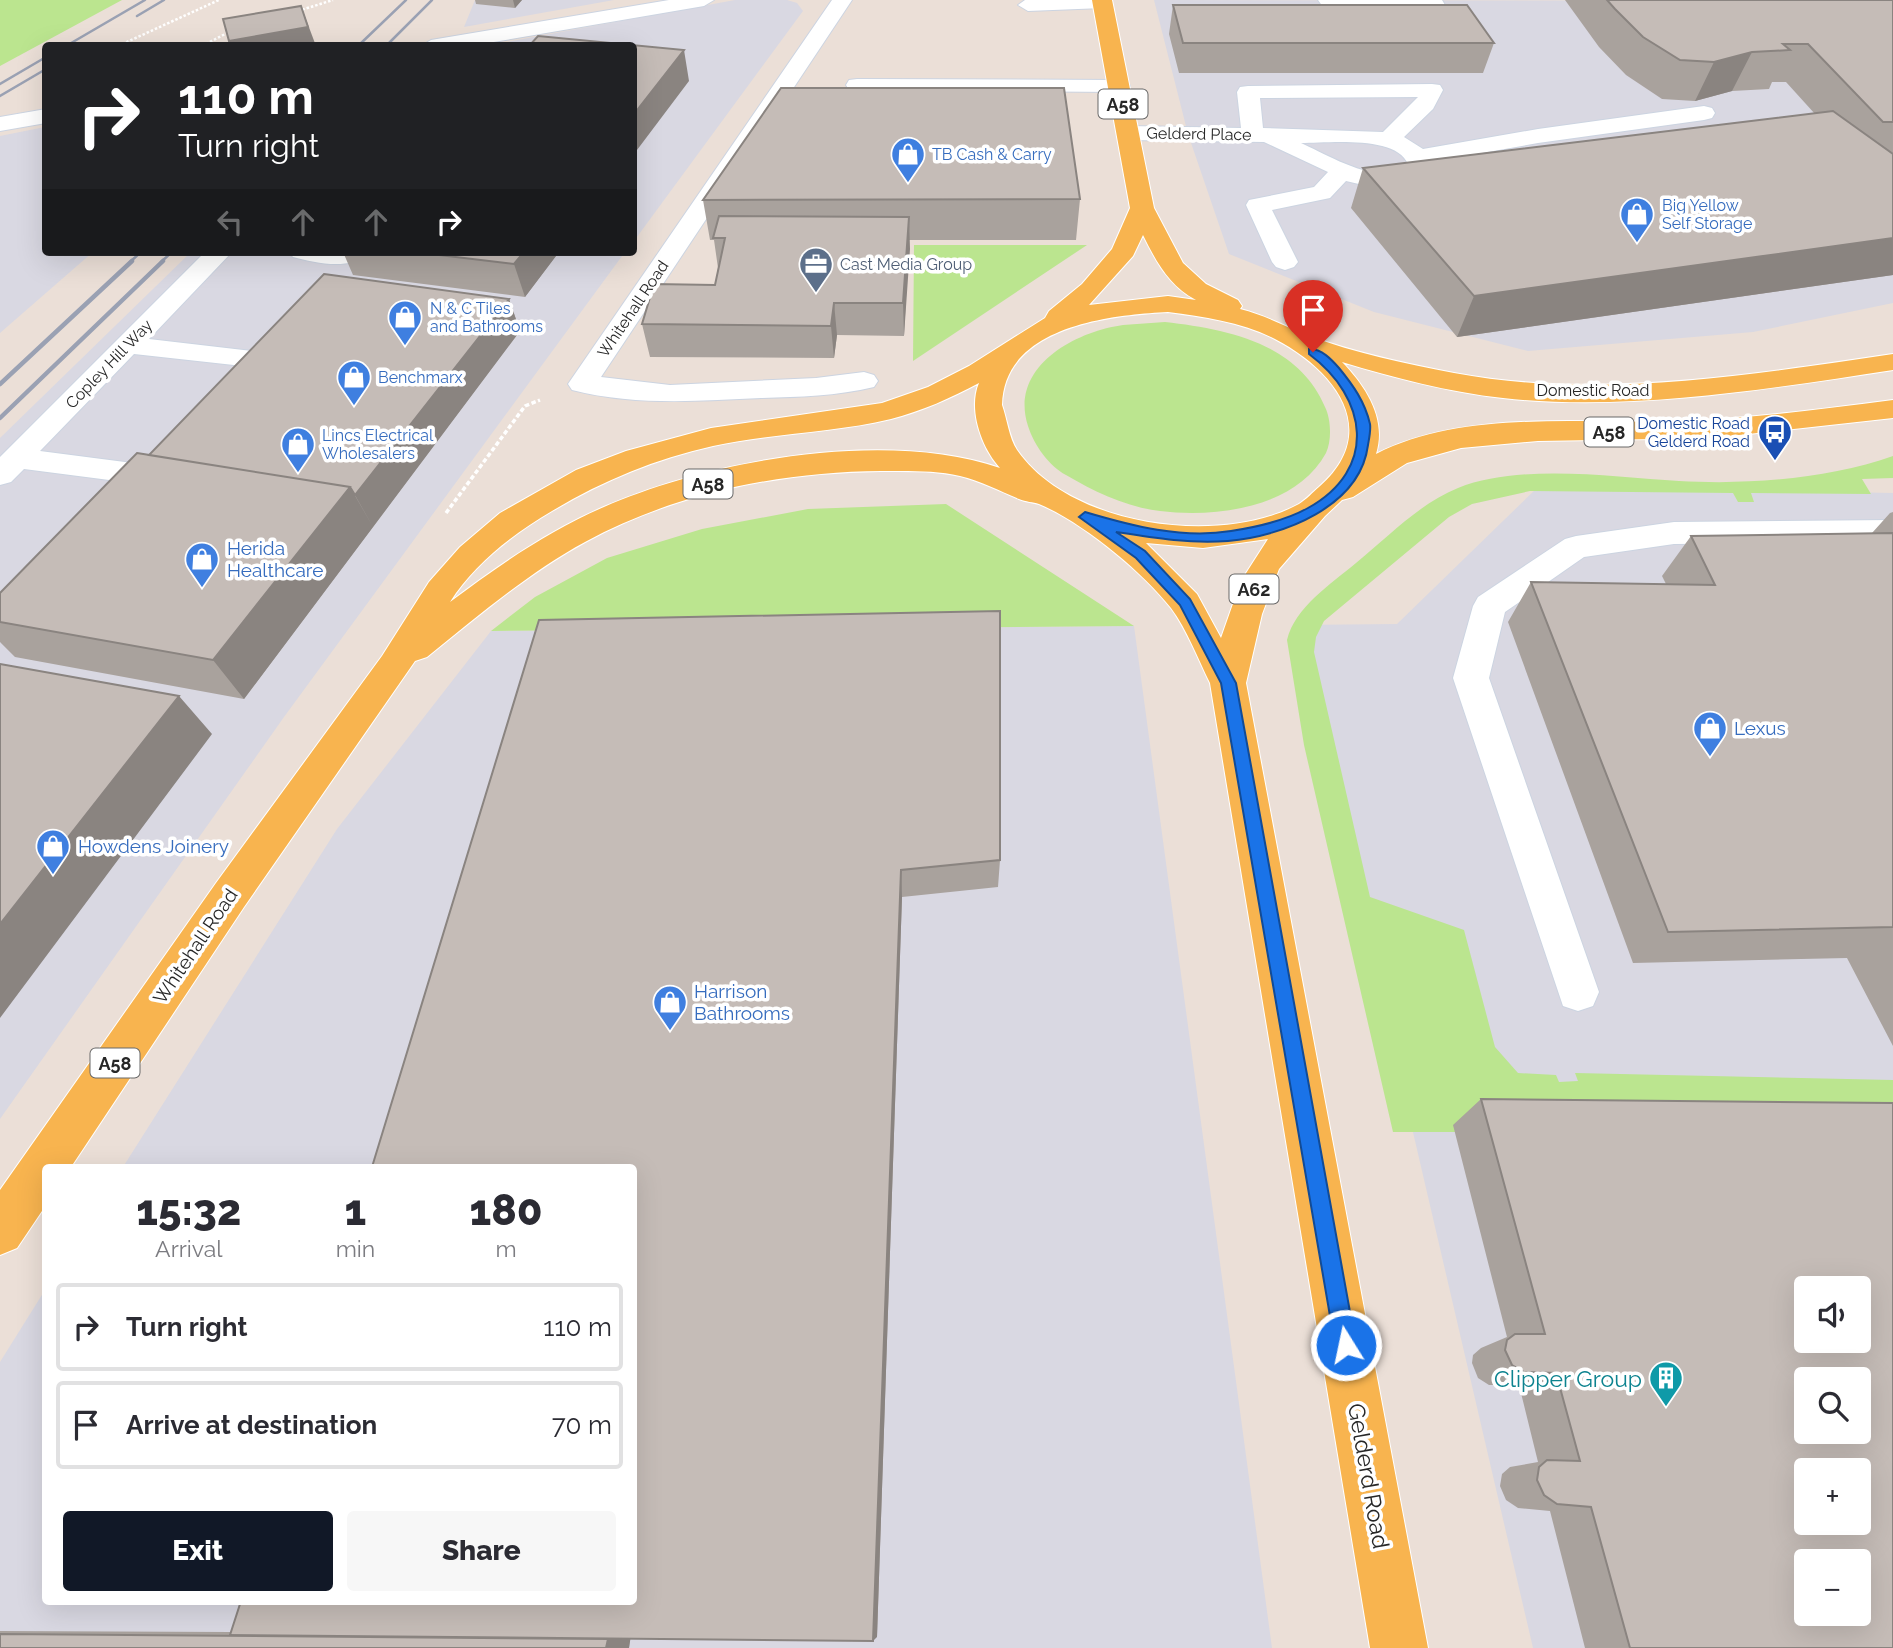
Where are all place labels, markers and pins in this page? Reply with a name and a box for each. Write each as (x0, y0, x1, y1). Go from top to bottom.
shop icon: TB Cash & Carry (889, 135, 927, 184)
place label: TB Cash & Carry (932, 145, 1052, 164)
shop icon: Big Yellow Self Storage (1618, 195, 1656, 244)
place label: Big Yellow Self Storage (1662, 196, 1752, 233)
office icon: Cast Media Group (797, 245, 835, 294)
place label: Cast Media Group (840, 255, 972, 274)
pin (1283, 280, 1343, 352)
shop icon: N & C Tiles and Bathrooms (386, 298, 424, 347)
place label: N & C Tiles and Bathrooms (430, 299, 543, 336)
shop icon: Benchmarx (335, 358, 373, 407)
place label: Benchmarx (378, 368, 463, 387)
bus stop icon: Domestic Road Gelderd Road (1756, 413, 1794, 462)
place label: Domestic Road Gelderd Road (1637, 414, 1750, 451)
shop icon: Lincs Electrical Wholesalers (279, 425, 317, 474)
place label: Lincs Electrical Wholesalers (322, 426, 434, 463)
place label: Herida Healthcare (227, 537, 323, 581)
shop icon: Herida Healthcare (183, 540, 221, 589)
shop icon: Lexus (1691, 709, 1729, 758)
place label: Lexus (1734, 717, 1786, 739)
shop icon: Howdens Joinery (34, 827, 72, 876)
place label: Howdens Joinery (78, 835, 229, 857)
place label: Harrison Bathrooms (694, 980, 790, 1024)
shop icon: Harrison Bathrooms (651, 983, 689, 1032)
building icon: Clipper Group (1647, 1359, 1685, 1408)
place label: Clipper Group (1494, 1365, 1642, 1392)

